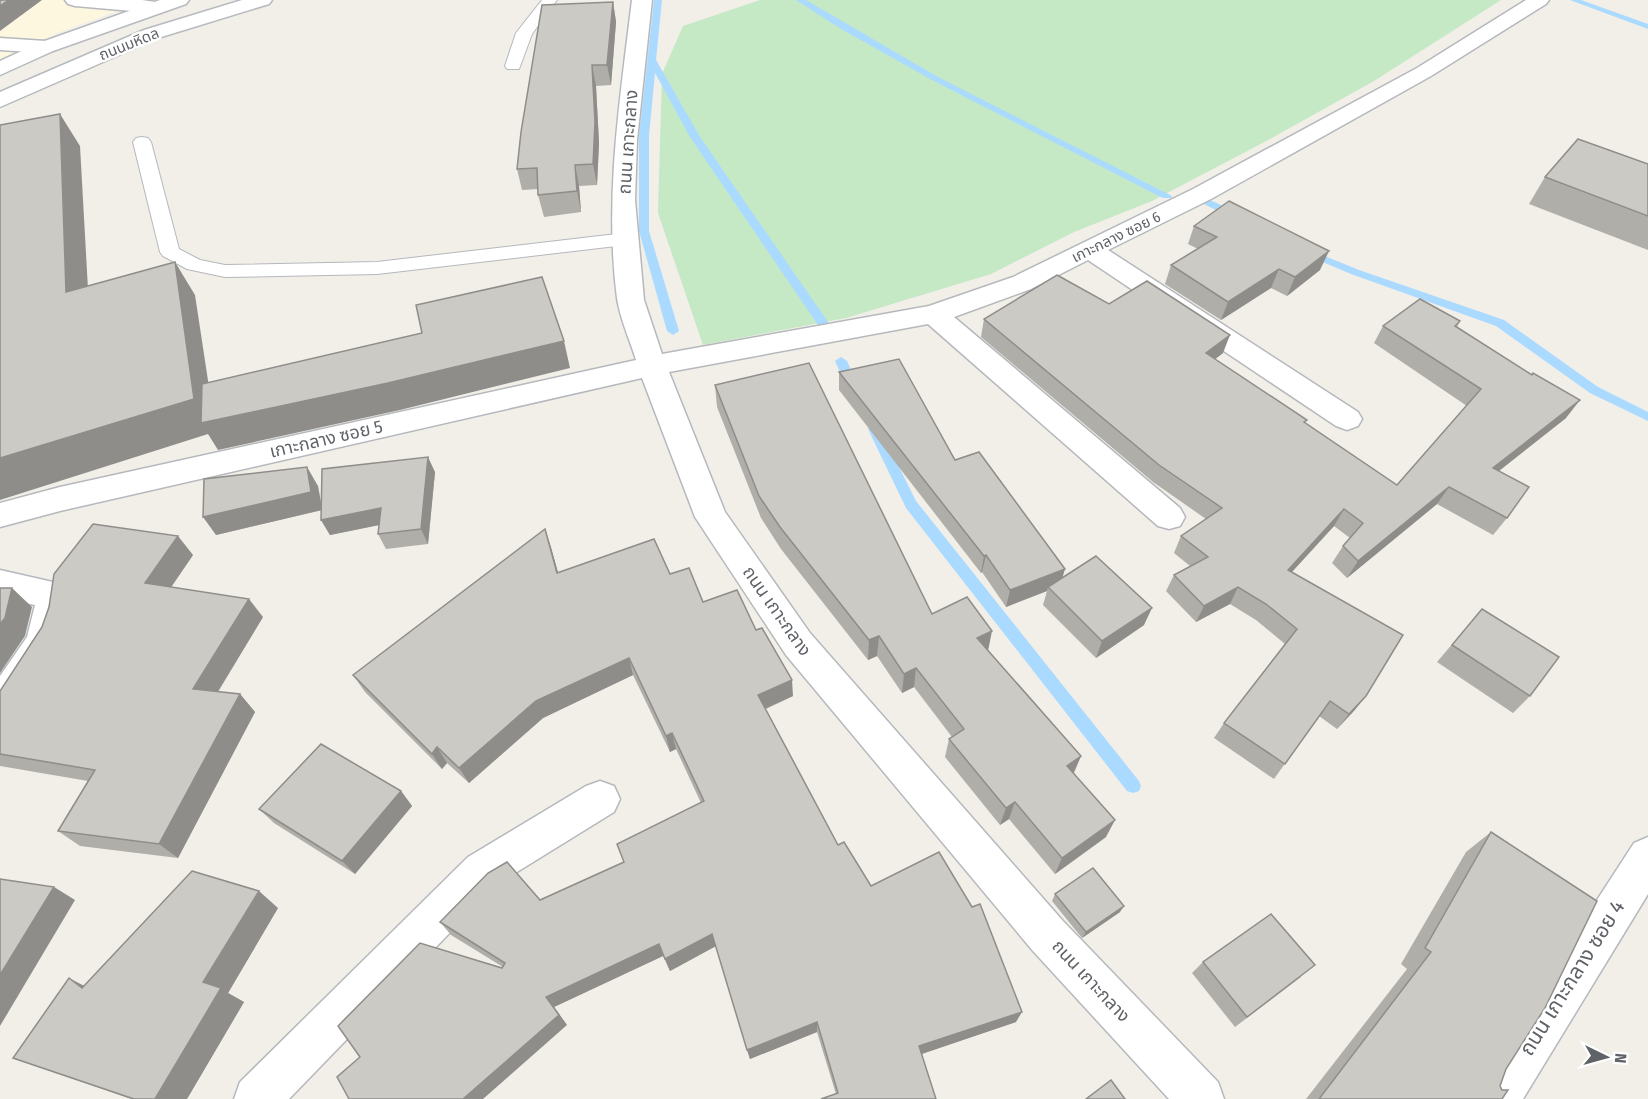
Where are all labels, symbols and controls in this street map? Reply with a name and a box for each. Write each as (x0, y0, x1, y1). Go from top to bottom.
street label: ถนนมหิดล (96, 24, 162, 64)
street label: ถนน เกาะกลาง (613, 89, 643, 195)
street label: เกาะกลาง ซอย 6 (1069, 208, 1163, 266)
street label: เกาะกลาง ซอย 5 (267, 415, 385, 463)
street label: ถนน เกาะกลาง (738, 562, 816, 660)
street label: ถนน เกาะกลาง ซอย 4 (1514, 895, 1630, 1061)
street label: ถนน เกาะกลาง (1047, 935, 1135, 1027)
north arrow (1576, 1027, 1636, 1087)
text: N (1611, 1053, 1630, 1064)

